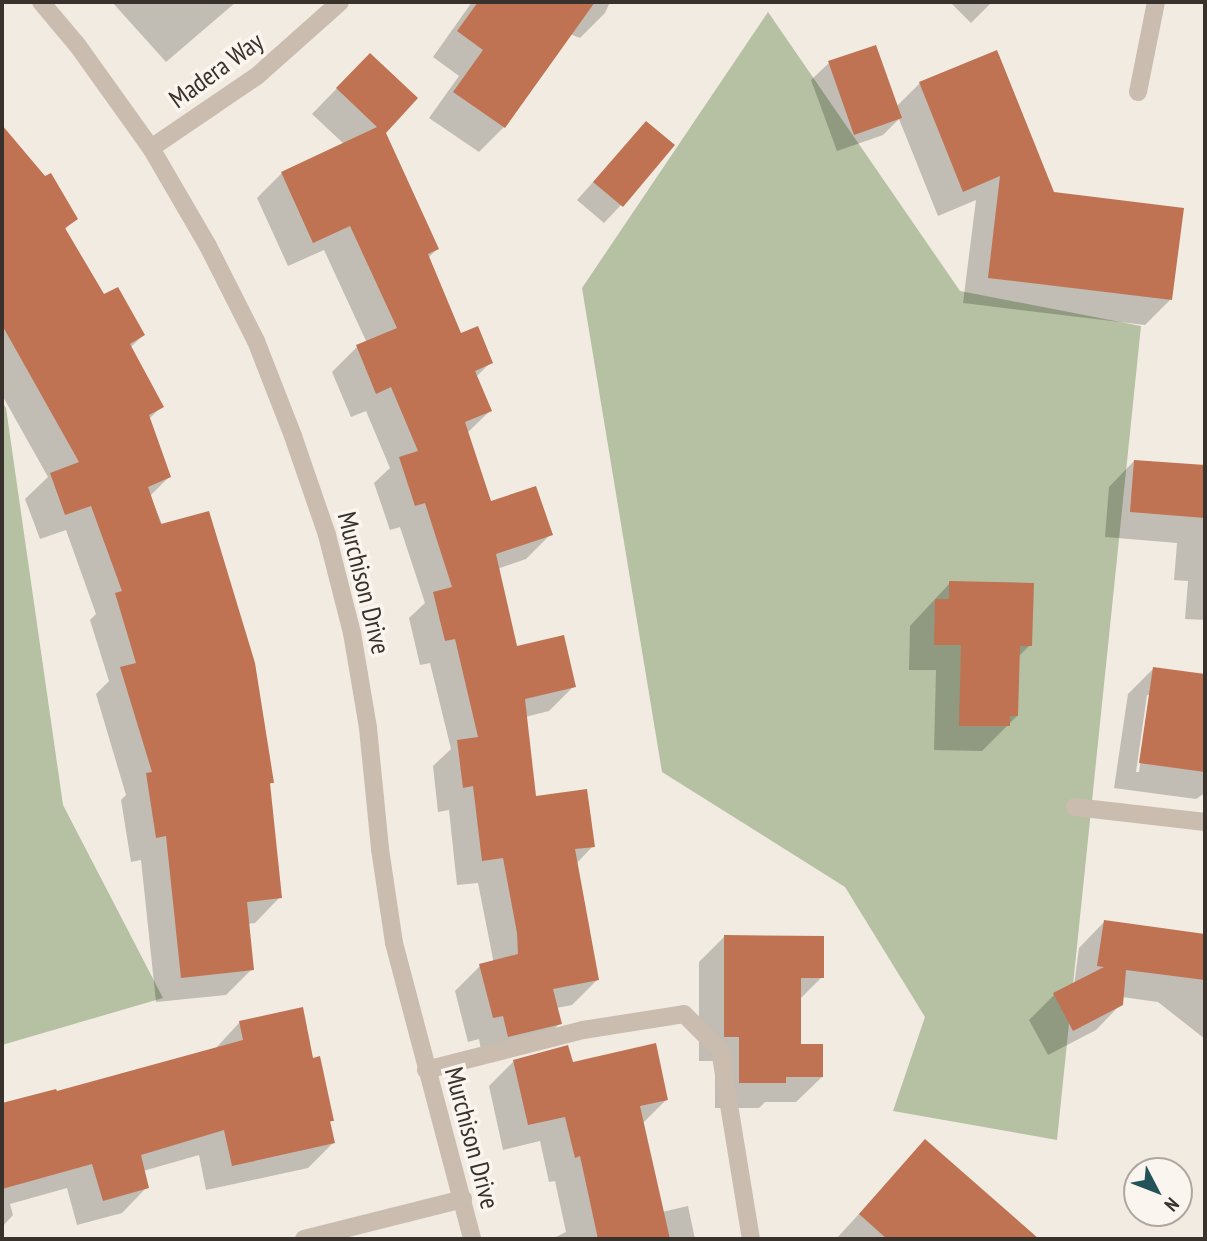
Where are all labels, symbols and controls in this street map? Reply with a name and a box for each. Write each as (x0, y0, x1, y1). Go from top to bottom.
street label: Madera Way (163, 25, 269, 115)
street label: Murchison Drive (331, 509, 397, 657)
street label: Murchison Drive (438, 1064, 506, 1212)
north arrow (1123, 1157, 1193, 1227)
text: N (1160, 1193, 1184, 1217)

